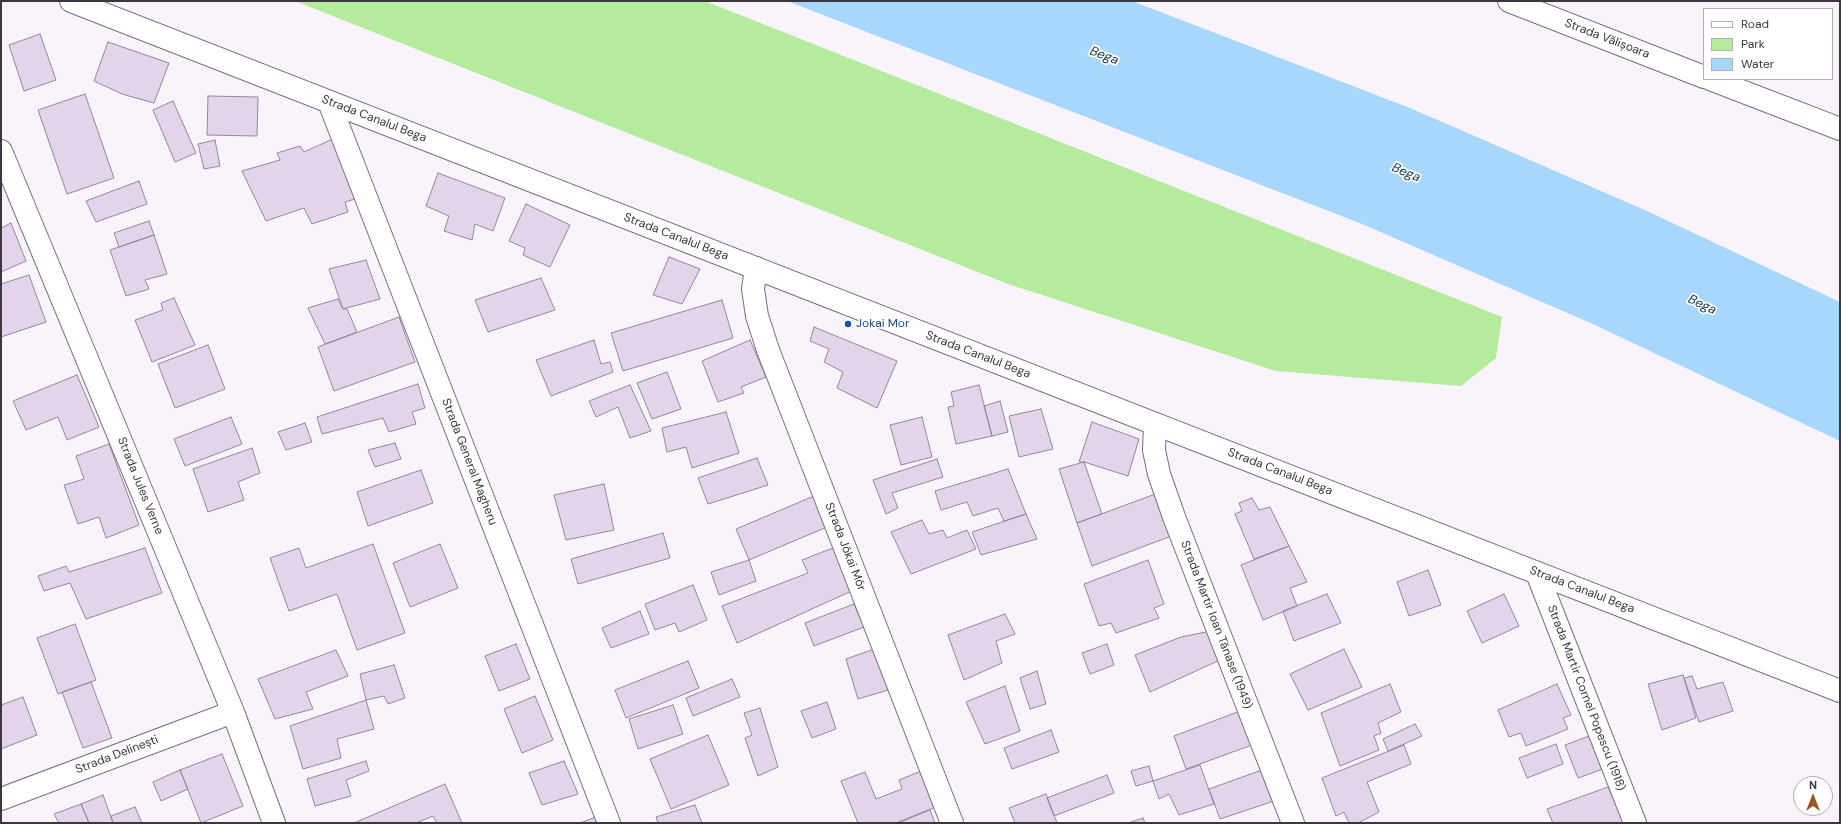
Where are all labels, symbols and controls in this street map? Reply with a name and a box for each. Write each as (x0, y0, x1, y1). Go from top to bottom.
legend (1703, 8, 1833, 80)
street label: Strada Vălișoara (1562, 16, 1652, 62)
text: Road (1741, 16, 1769, 32)
text: Park (1741, 36, 1765, 52)
water label: Bega (1087, 43, 1121, 69)
text: Water (1741, 56, 1774, 72)
street label: Strada Canalul Bega (320, 92, 428, 146)
water label: Bega (1389, 160, 1423, 186)
street label: Strada Canalul Bega (622, 210, 730, 264)
water label: Bega (1685, 292, 1719, 318)
place label: Jokai Mor (856, 317, 909, 331)
marker: Jokai Mor (843, 319, 853, 329)
street label: Strada Canalul Bega (924, 328, 1032, 382)
street label: Strada General Magheru (438, 397, 500, 527)
street label: Strada Jules Verne (114, 435, 166, 537)
street label: Strada Canalul Bega (1226, 445, 1334, 499)
street label: Strada Jókai Mór (822, 501, 868, 593)
street label: Strada Martir Ioan Tănase (1949) (1177, 539, 1255, 711)
street label: Strada Canalul Bega (1528, 563, 1636, 617)
street label: Strada Martir Cornel Popescu (1918) (1544, 603, 1628, 793)
street label: Strada Delinești (74, 733, 160, 777)
north arrow (1793, 776, 1833, 816)
text: N (1809, 778, 1817, 792)

